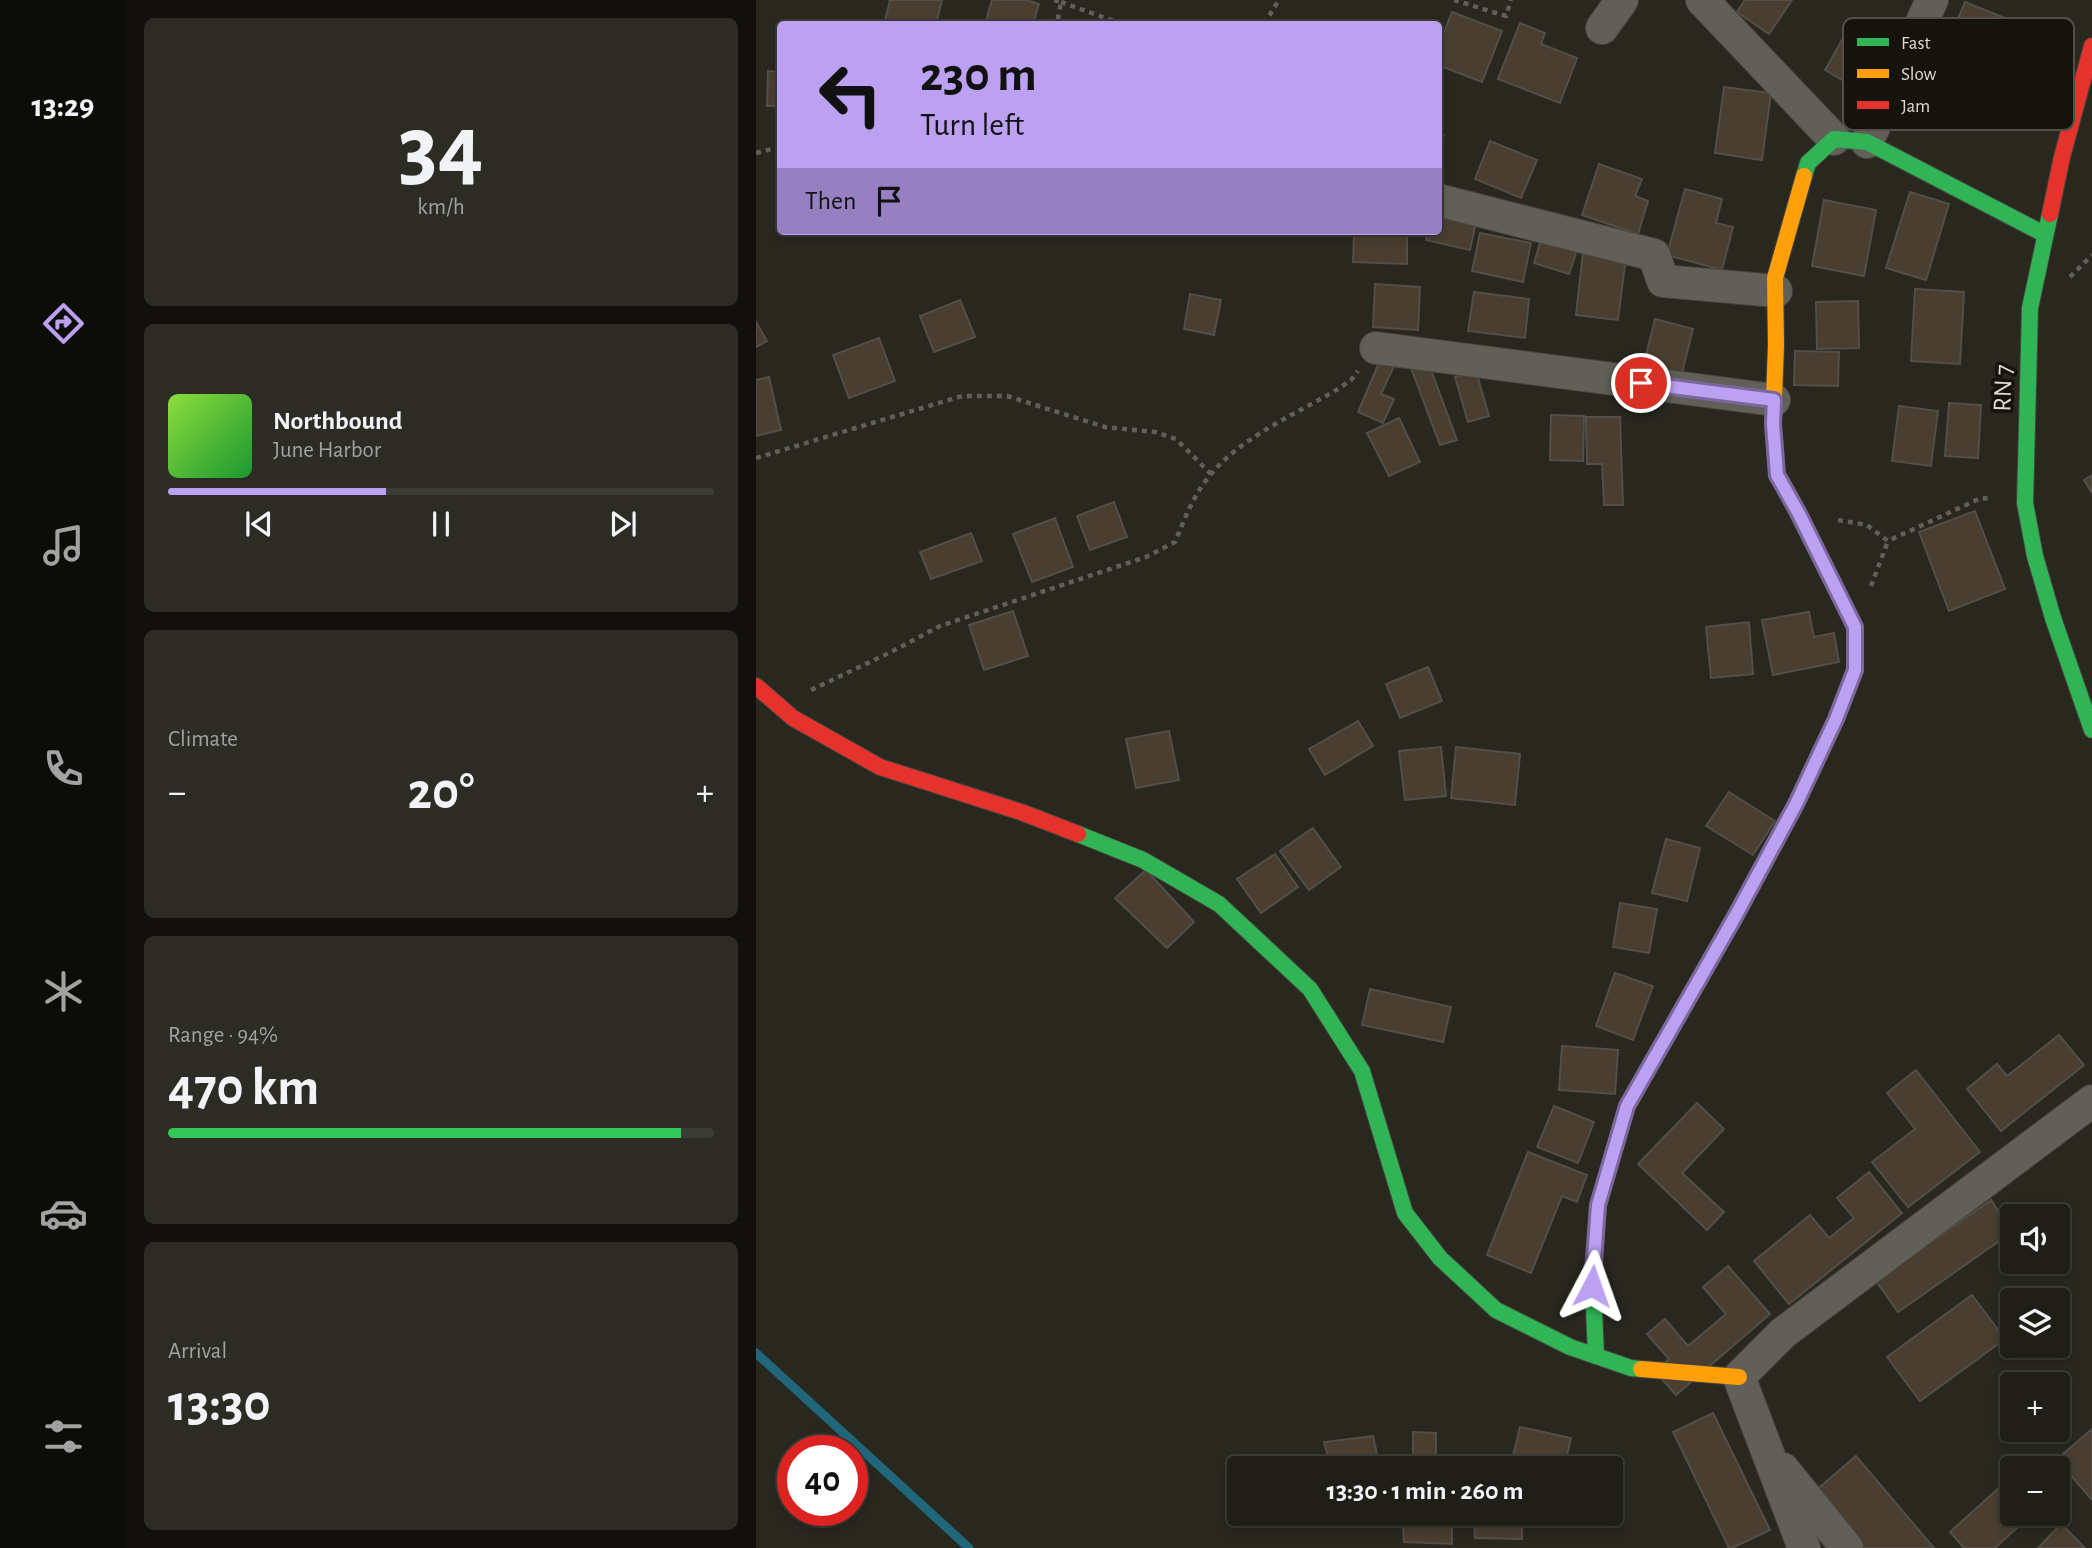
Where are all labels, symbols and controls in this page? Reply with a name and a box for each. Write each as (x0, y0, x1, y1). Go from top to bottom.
legend (1843, 18, 2074, 130)
text: Fast (1901, 34, 1931, 53)
icon: left (805, 49, 896, 140)
text: 230 m (920, 51, 1037, 100)
text: Slow (1901, 65, 1937, 84)
text: 13:29 (31, 90, 95, 122)
text: Jam (1901, 97, 1930, 116)
text: 34 (399, 103, 484, 194)
text: Turn left (920, 109, 1024, 141)
icon: arrive (870, 182, 908, 220)
text: Then (805, 188, 856, 214)
text: km/h (417, 196, 465, 219)
icon: directions (39, 299, 88, 348)
pin (1611, 353, 1671, 413)
icon: arrive (1622, 364, 1660, 402)
street label: RN 7 (1989, 364, 2017, 412)
text: Northbound (273, 408, 402, 434)
text: June Harbor (273, 439, 381, 462)
icon: previous (240, 505, 278, 543)
icon: pause (422, 505, 460, 543)
icon: next (604, 505, 642, 543)
icon: music (39, 521, 88, 570)
text: Climate (168, 728, 238, 751)
icon: phone (39, 744, 88, 793)
text: 20° (408, 766, 474, 818)
text: − (168, 774, 186, 812)
text: + (696, 774, 714, 812)
icon: climate (39, 967, 88, 1016)
text: Range · 94% (168, 1024, 278, 1047)
text: 470 km (168, 1062, 319, 1114)
icon: car (39, 1189, 88, 1238)
map controls (2000, 1204, 2070, 1526)
button: sound (2000, 1204, 2070, 1274)
position arrow (1555, 1249, 1629, 1323)
button: layers (2000, 1288, 2070, 1358)
text: Arrival (168, 1340, 227, 1363)
button: + (2000, 1372, 2070, 1442)
text: 13:30 (168, 1378, 271, 1430)
icon: filters (39, 1412, 88, 1461)
speed limit sign: 40 (777, 1435, 868, 1526)
button: − (2000, 1456, 2070, 1526)
text: 13:30 · 1 min · 260 m (1327, 1478, 1523, 1504)

